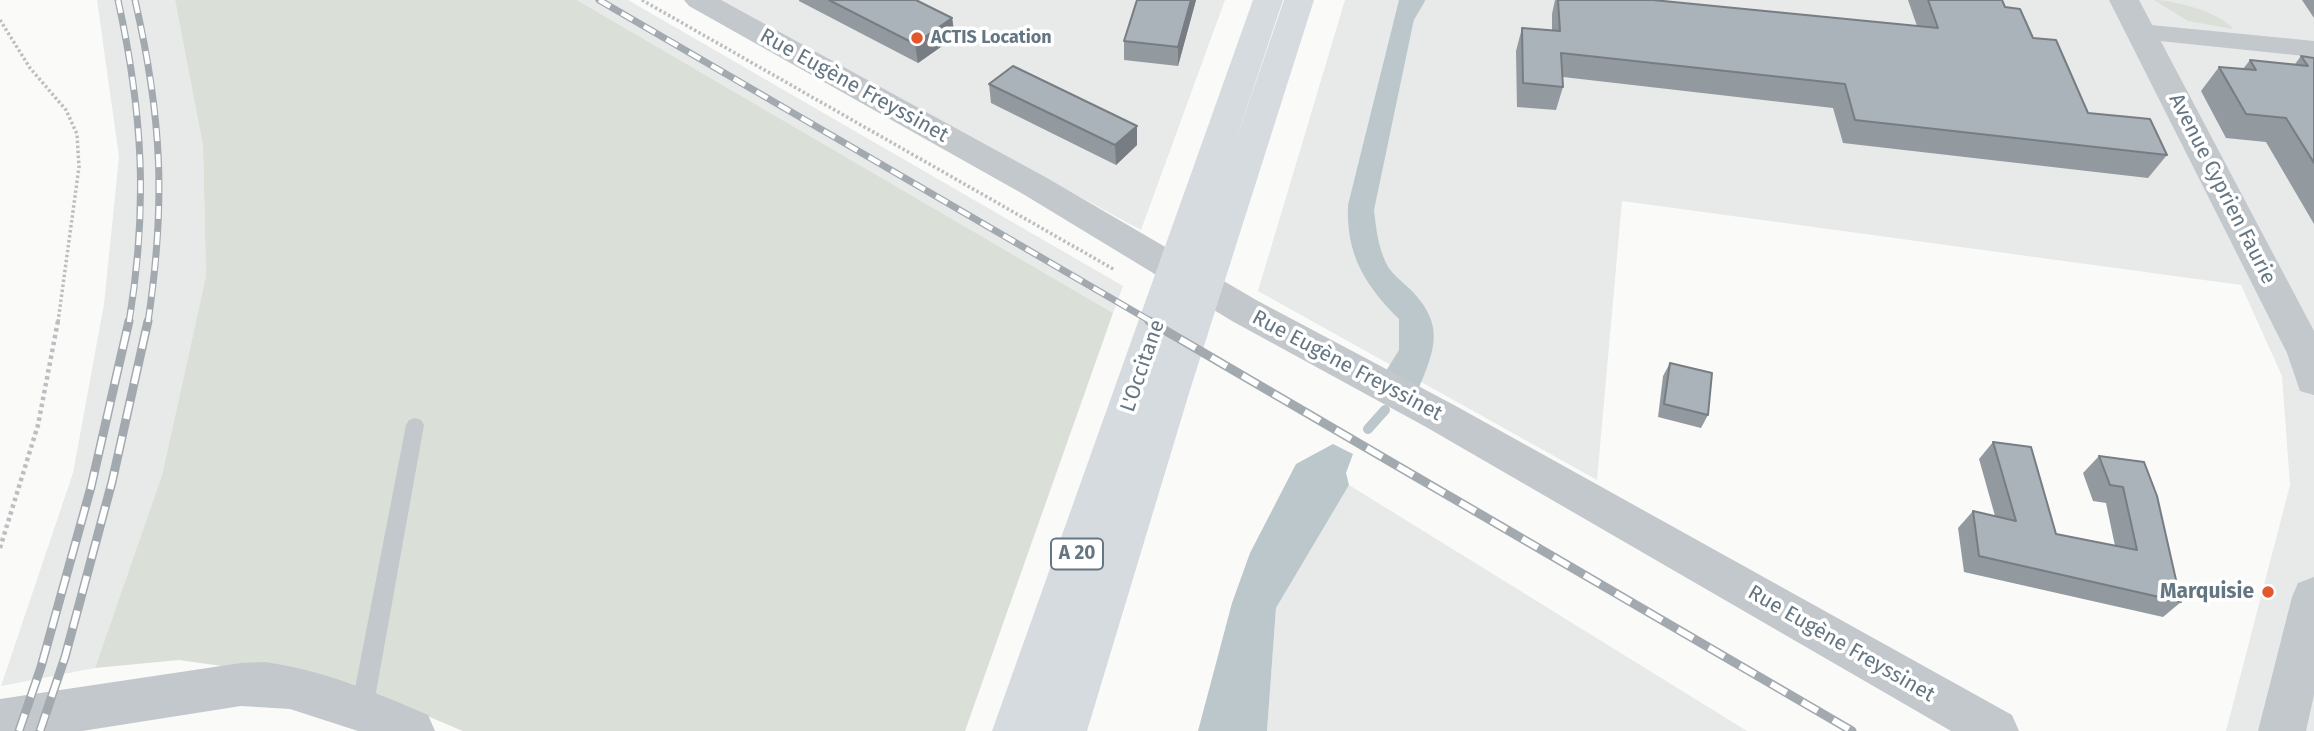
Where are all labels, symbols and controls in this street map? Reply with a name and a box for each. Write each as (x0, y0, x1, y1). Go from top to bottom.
street label: Rue Eugène Freyssinet (755, 24, 953, 148)
place label: ACTIS Location (931, 27, 1052, 49)
marker: ACTIS Location (909, 30, 925, 46)
street label: Avenue Cyprien Faurie (2163, 90, 2281, 288)
street label: Rue Eugène Freyssinet (1248, 305, 1446, 427)
street label: L'Occitane (1116, 317, 1170, 415)
road number: A 20 (1051, 538, 1103, 569)
place label: Marquisie (2160, 579, 2254, 605)
street label: Rue Eugène Freyssinet (1743, 580, 1939, 708)
marker: Marquisie (2260, 584, 2276, 600)

